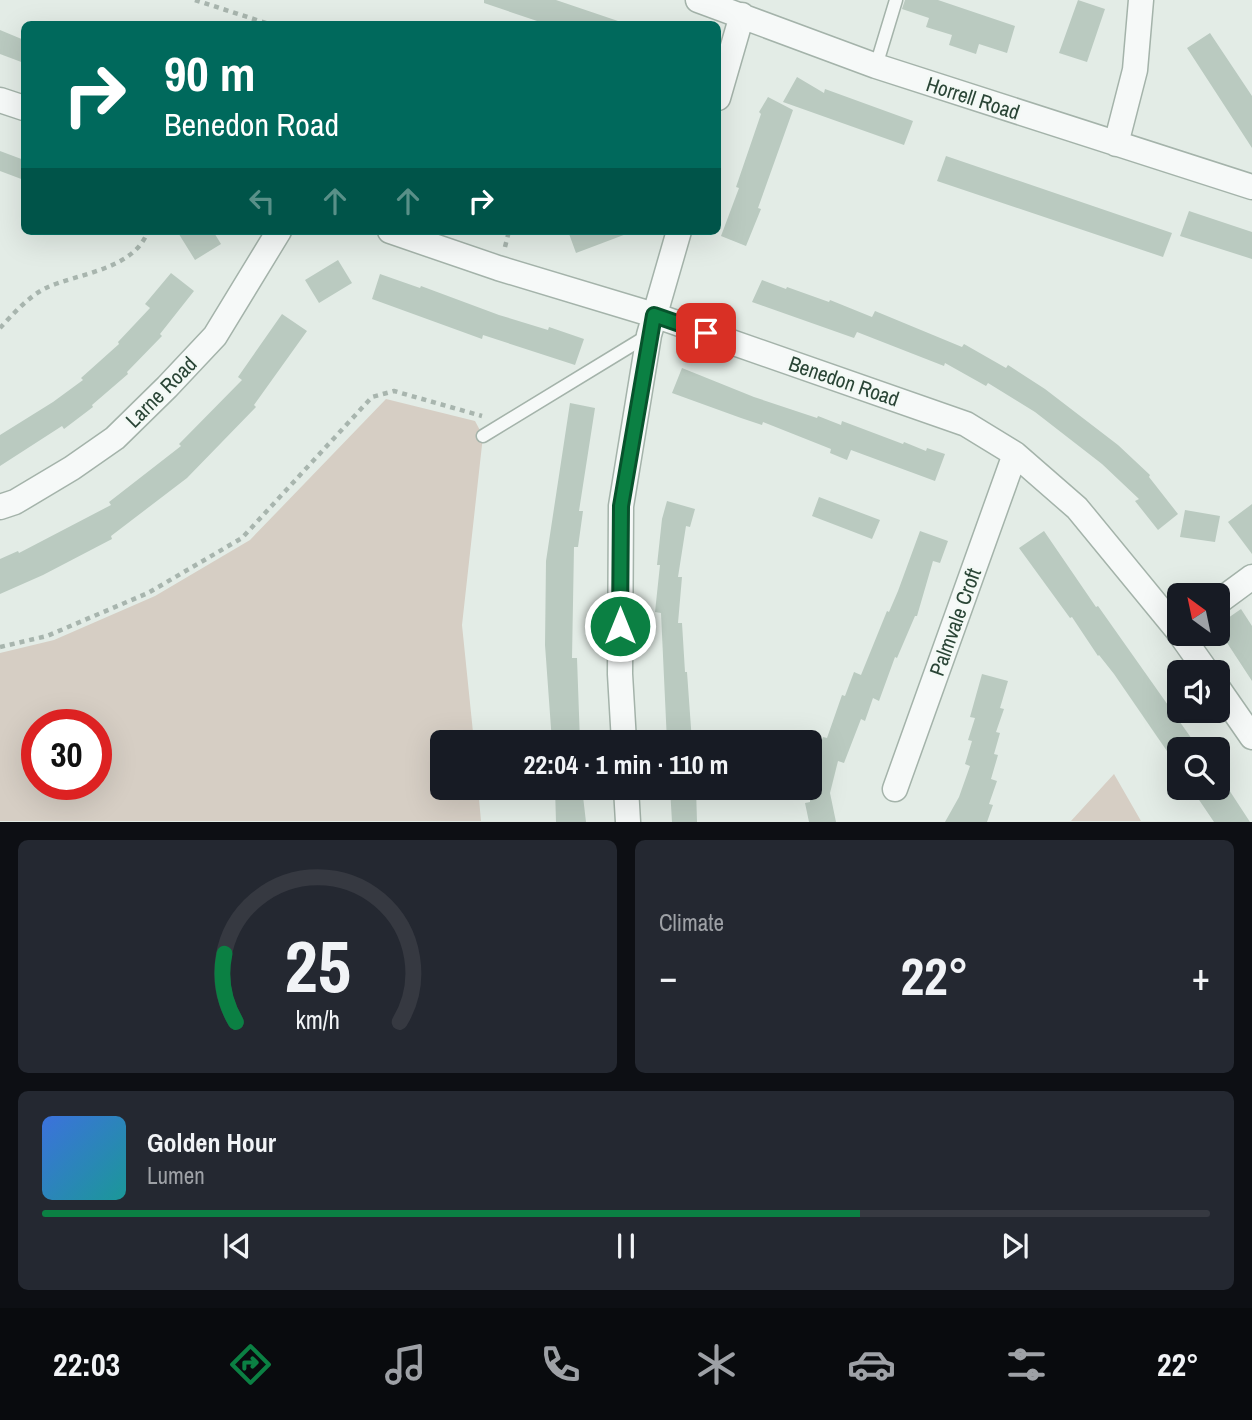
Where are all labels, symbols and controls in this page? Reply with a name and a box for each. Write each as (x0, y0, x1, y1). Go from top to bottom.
text: 90 m (164, 40, 256, 106)
icon: right (49, 49, 140, 140)
street label: Horrell Road (923, 69, 1023, 127)
text: Benedon Road (164, 103, 339, 146)
icon: left (243, 182, 281, 220)
icon: ahead (316, 182, 354, 220)
icon: ahead (389, 182, 427, 220)
icon: right (462, 182, 500, 220)
pin (676, 303, 736, 363)
icon: arrive (687, 314, 725, 352)
street label: Benedon Road (785, 349, 903, 413)
street label: Larne Road (119, 350, 203, 434)
street label: Palmvale Croft (922, 564, 988, 680)
north arrow (1167, 583, 1230, 646)
map controls (1167, 583, 1230, 800)
position arrow (583, 589, 657, 663)
button: sound (1167, 660, 1230, 723)
speed limit sign: 30 (21, 709, 112, 800)
button: search (1167, 737, 1230, 800)
text: 22:04 · 1 min · 110 m (523, 747, 729, 782)
text: Climate (659, 907, 724, 938)
text: 25 (284, 918, 351, 1016)
text: 22° (900, 941, 969, 1011)
text: − (659, 951, 677, 1002)
text: + (1192, 951, 1210, 1002)
text: km/h (295, 1003, 340, 1037)
text: Golden Hour (147, 1125, 276, 1160)
text: Lumen (147, 1160, 205, 1191)
icon: previous (218, 1227, 256, 1265)
icon: pause (607, 1227, 645, 1265)
icon: next (996, 1227, 1034, 1265)
icon: directions (226, 1340, 275, 1389)
icon: music (381, 1340, 430, 1389)
icon: phone (536, 1340, 585, 1389)
icon: climate (692, 1340, 741, 1389)
icon: car (847, 1340, 896, 1389)
icon: filters (1002, 1340, 1051, 1389)
text: 22:03 (53, 1343, 120, 1386)
text: 22° (1157, 1343, 1199, 1386)

